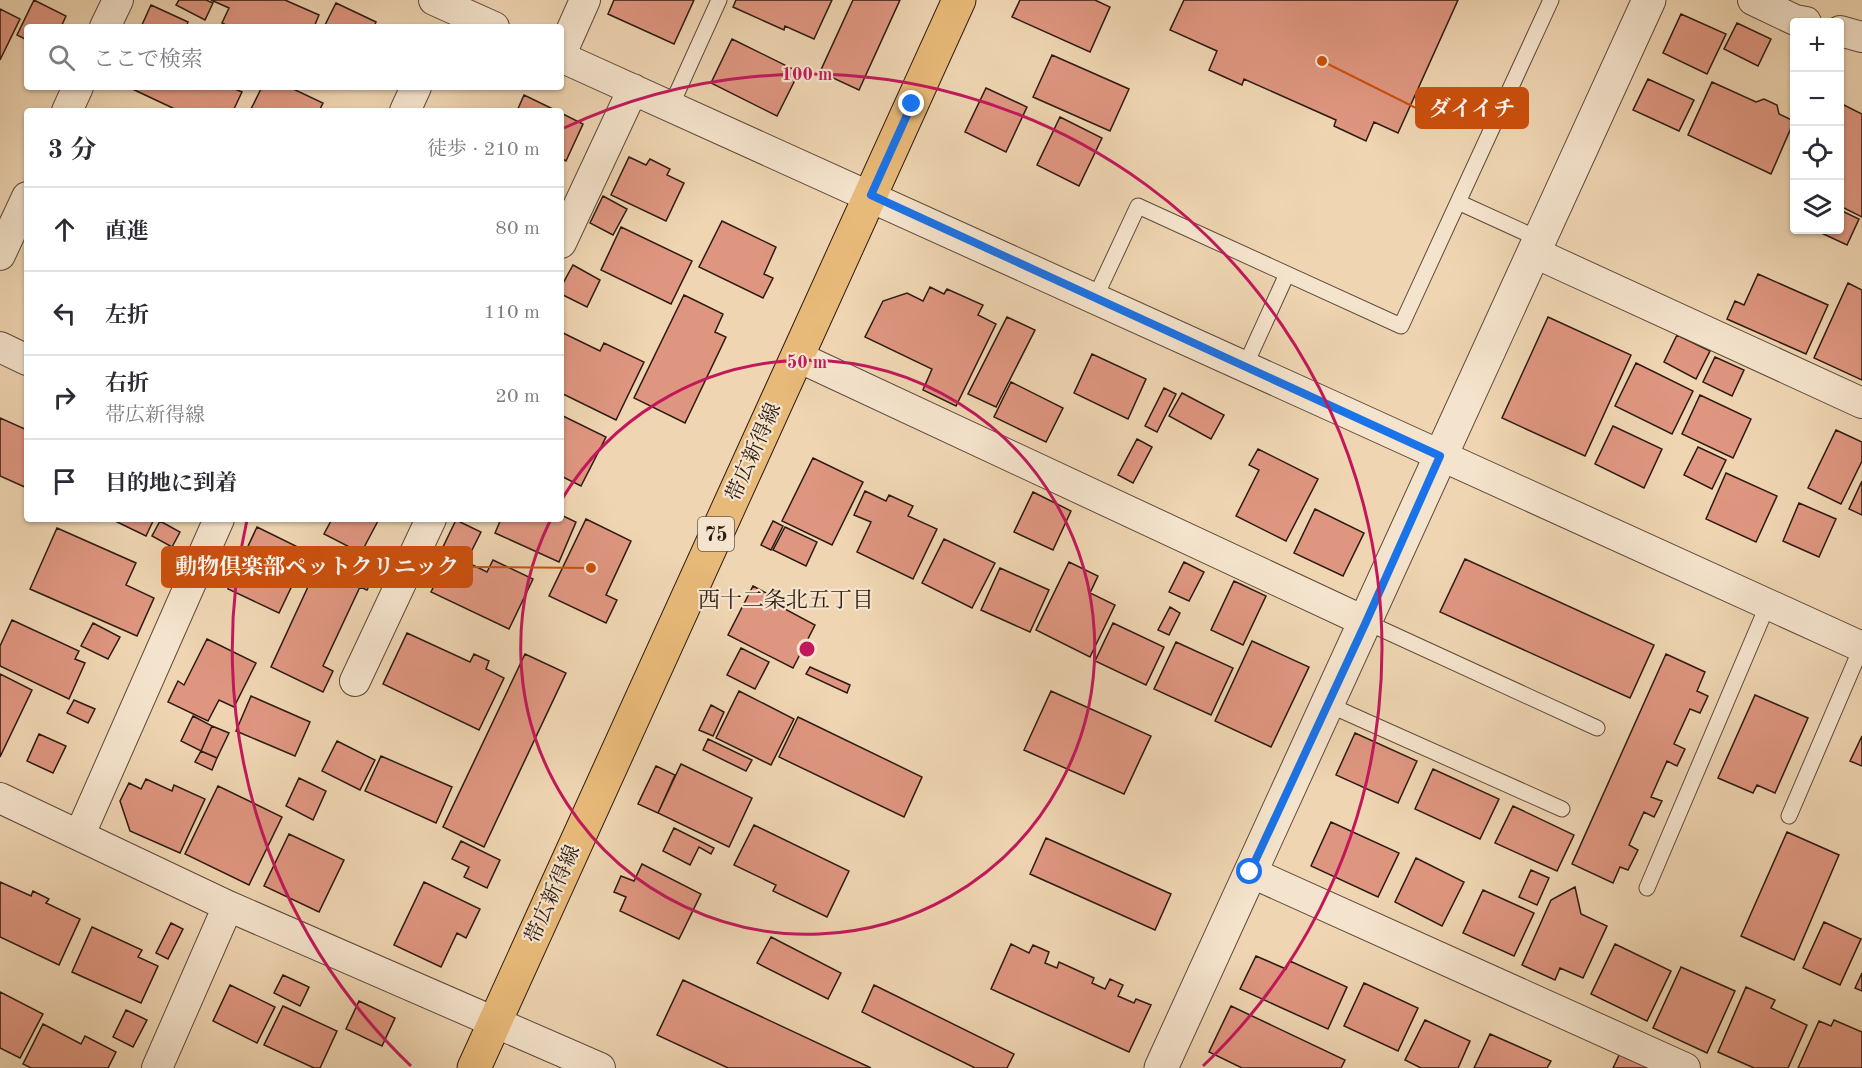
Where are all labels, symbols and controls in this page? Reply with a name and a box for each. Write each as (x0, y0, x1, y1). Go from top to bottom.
map controls (1790, 18, 1844, 234)
button: + (1790, 18, 1844, 72)
search box (24, 24, 564, 90)
icon: search (45, 41, 78, 74)
text: ここで検索 (93, 49, 203, 71)
text: 100 m (782, 66, 832, 84)
button: − (1790, 72, 1844, 126)
callout: ダイイチ (1416, 88, 1528, 128)
route end (898, 90, 924, 116)
text: ダイイチ (1429, 97, 1515, 121)
button: locate (1790, 126, 1844, 180)
text: 3 分 (48, 138, 96, 164)
text: 徒歩 · 210 m (427, 140, 540, 160)
button: layers (1790, 180, 1844, 234)
icon: ahead (48, 213, 81, 246)
text: 80 m (495, 219, 540, 239)
text: 直進 (105, 221, 149, 243)
icon: left (48, 297, 81, 330)
text: 110 m (484, 303, 540, 323)
text: 左折 (105, 305, 149, 327)
text: 50 m (787, 354, 827, 372)
text: 右折 (105, 373, 149, 395)
icon: right (48, 381, 81, 414)
text: 20 m (495, 387, 540, 407)
street label: 帯広新得線 (722, 400, 785, 505)
text: 帯広新得線 (105, 406, 205, 426)
icon: arrive (48, 465, 81, 498)
text: 目的地に到着 (105, 473, 237, 495)
road number: 75 (698, 517, 734, 551)
callout: 動物倶楽部ペットクリニック (162, 547, 472, 587)
text: 動物倶楽部ペットクリニック (175, 555, 459, 579)
district label: 西十二条北五丁目 (698, 588, 874, 612)
centre of rings (797, 639, 817, 659)
street label: 帯広新得線 (521, 842, 584, 947)
route start (1236, 858, 1262, 884)

